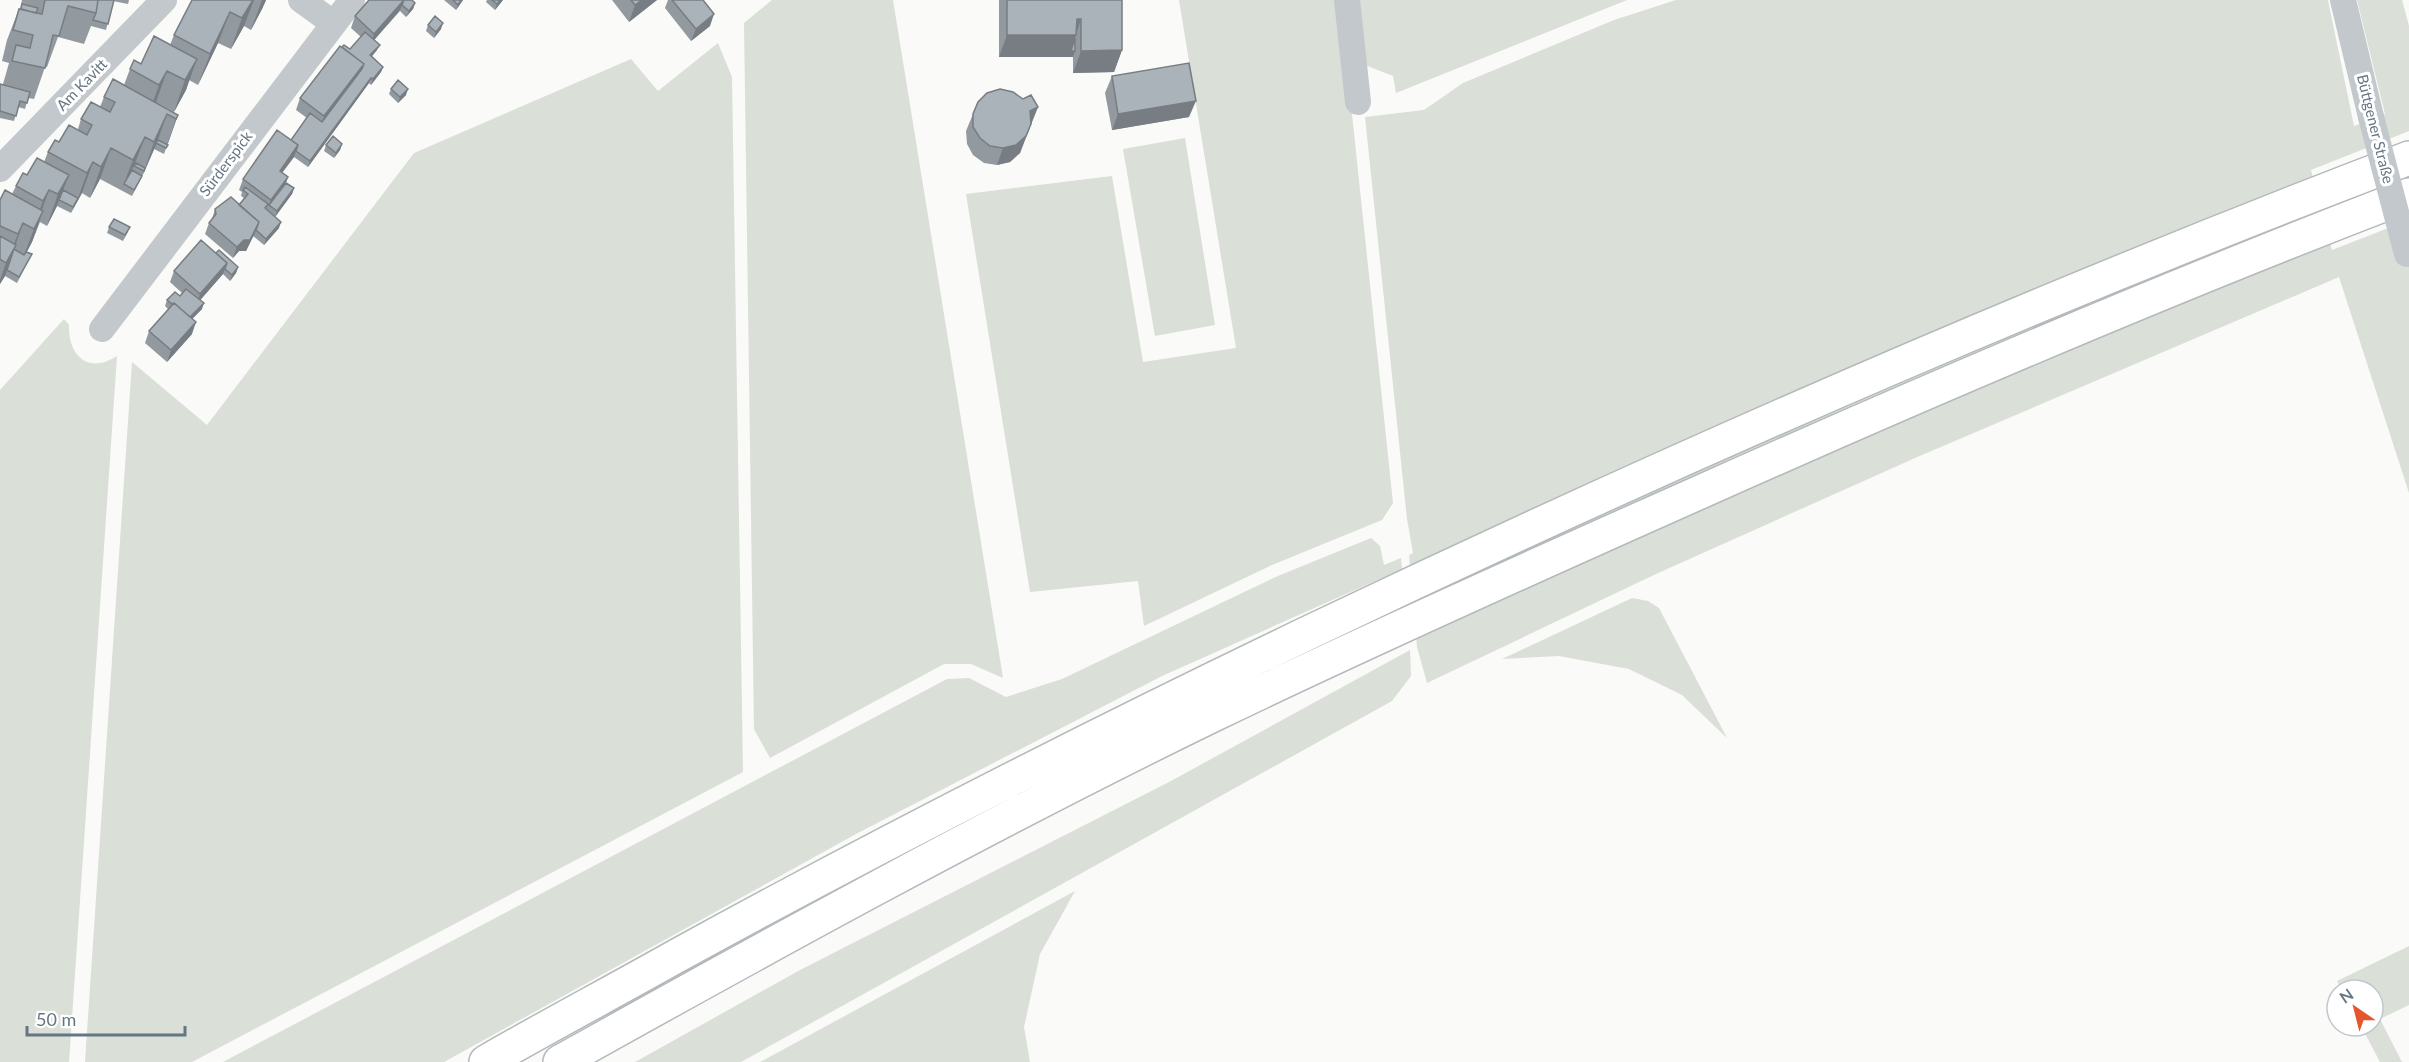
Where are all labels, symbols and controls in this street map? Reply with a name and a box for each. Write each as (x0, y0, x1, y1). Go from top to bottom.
street label: Am Kavitt (52, 54, 111, 114)
street label: Büttgener Straße (2354, 72, 2398, 185)
street label: Sürderspick (195, 127, 256, 199)
north arrow (2325, 978, 2385, 1038)
text: N (2336, 984, 2357, 1007)
scale bar (27, 999, 184, 1037)
text: 50 m (36, 1008, 76, 1030)

